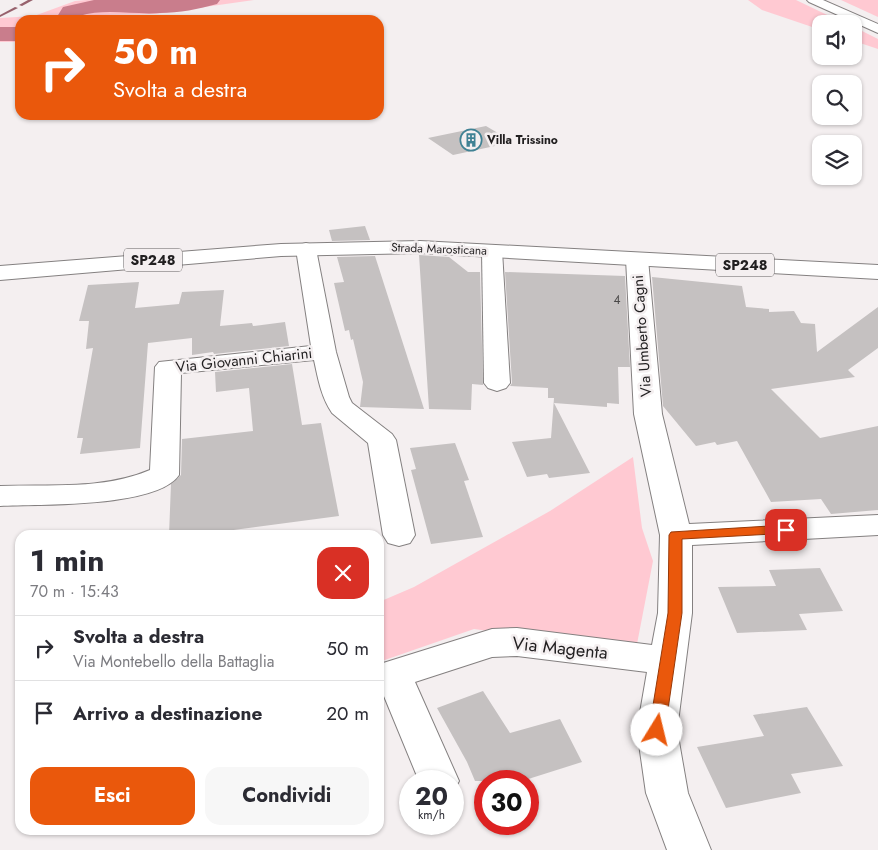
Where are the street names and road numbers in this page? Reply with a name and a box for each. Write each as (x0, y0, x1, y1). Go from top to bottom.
street label: Strada Marosticana (391, 238, 487, 260)
road number: SP248 (124, 248, 182, 272)
road number: SP248 (716, 254, 774, 276)
street label: Via Umberto Cagni (627, 274, 657, 398)
street label: Via Giovanni Chiarini (175, 342, 313, 378)
street label: Via Magenta (511, 630, 609, 666)

